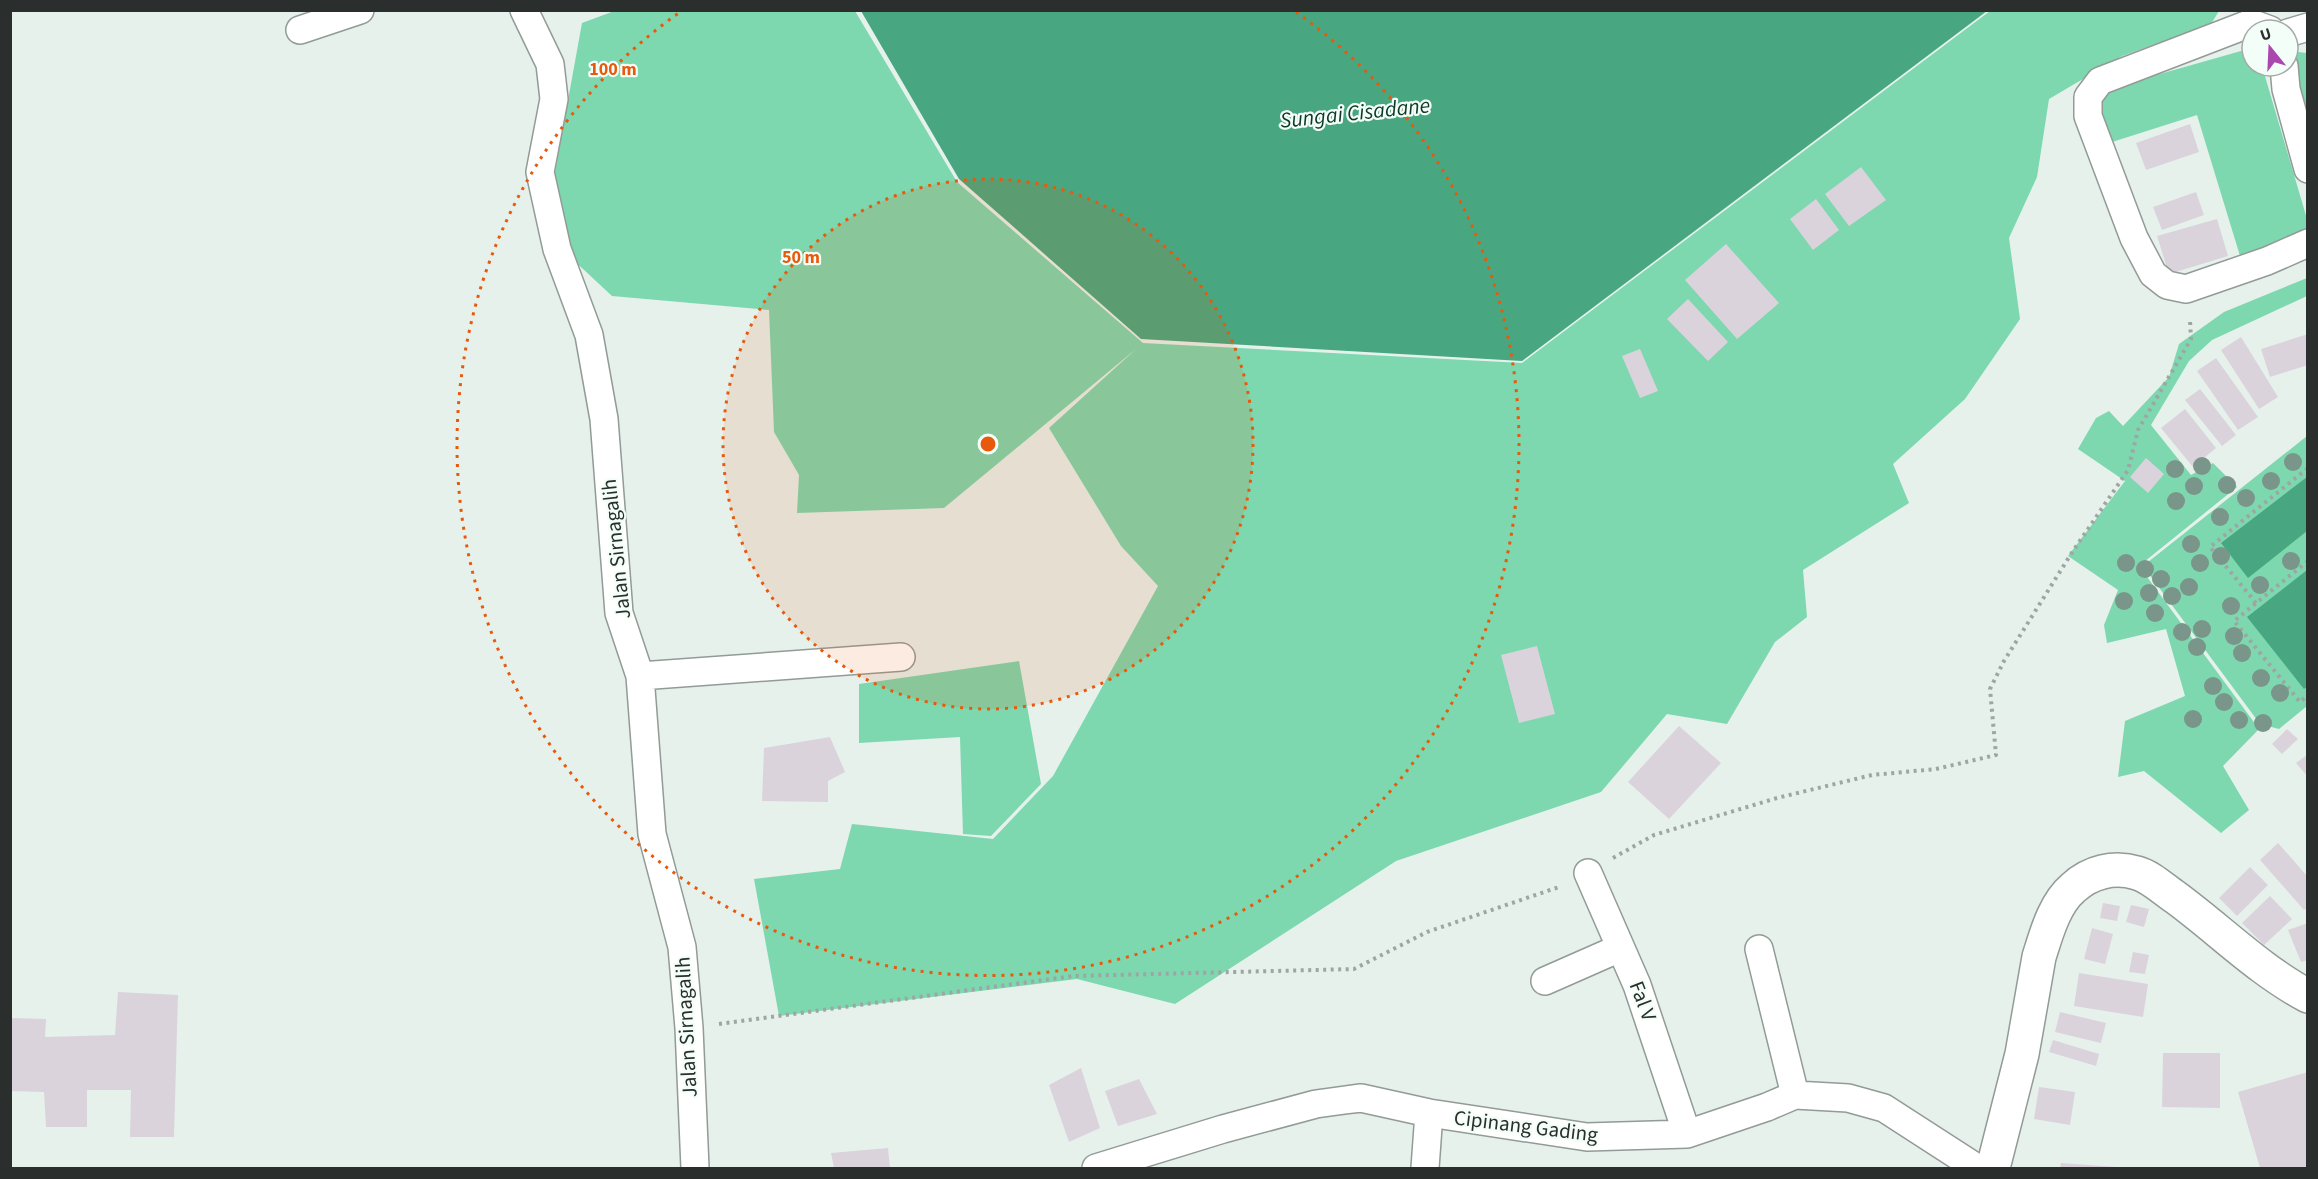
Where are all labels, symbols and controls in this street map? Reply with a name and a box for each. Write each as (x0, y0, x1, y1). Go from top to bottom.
north arrow (2240, 18, 2300, 78)
text: U (2257, 23, 2274, 47)
text: 100 m (589, 57, 637, 82)
water label: Sungai Cisadane (1278, 89, 1432, 137)
text: 50 m (782, 245, 820, 270)
centre of rings (978, 434, 998, 454)
street label: Jalan Sirnagalih (594, 477, 638, 621)
street label: Jalan Sirnagalih (667, 956, 705, 1098)
street label: Fal V (1622, 977, 1664, 1026)
street label: Cipinang Gading (1452, 1102, 1600, 1150)

